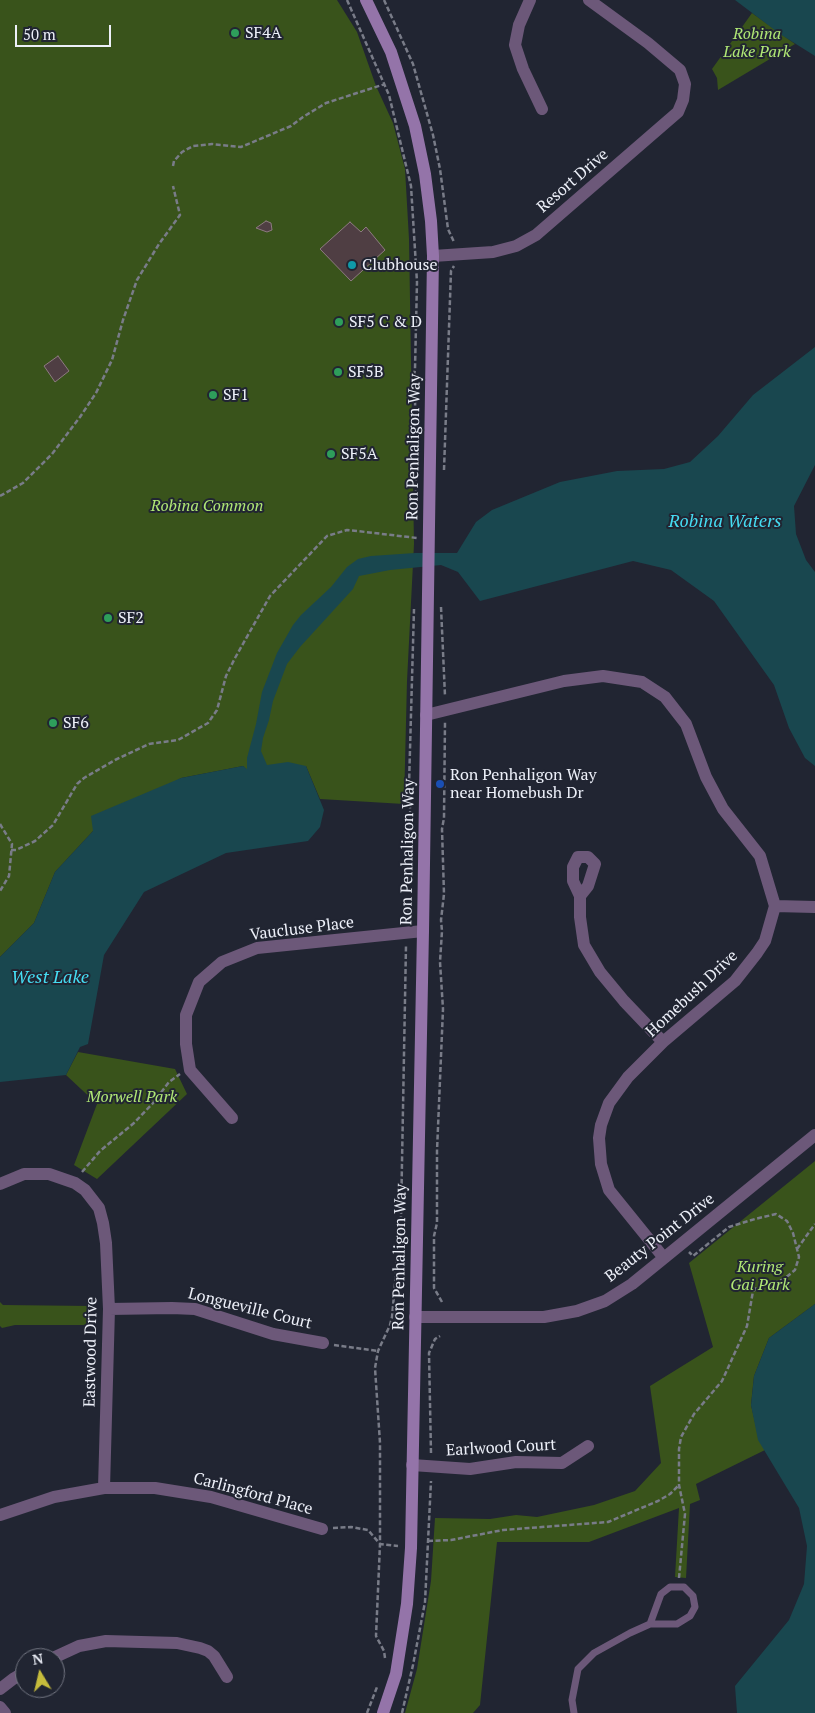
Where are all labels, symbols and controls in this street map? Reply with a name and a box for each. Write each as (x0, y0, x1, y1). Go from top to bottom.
scale bar (18, 15, 114, 47)
place label: SF4A (245, 23, 282, 43)
text: 50 m (23, 24, 56, 44)
park label: Robina Lake Park (723, 24, 791, 62)
marker: SF4A (229, 27, 241, 39)
street label: Resort Drive (534, 145, 612, 217)
place label: Clubhouse (362, 255, 437, 275)
marker: Clubhouse (346, 259, 358, 271)
place label: SF5 C & D (349, 312, 422, 332)
marker: SF5 C & D (333, 316, 345, 328)
place label: SF5B (348, 362, 384, 382)
marker: SF5B (332, 366, 344, 378)
street label: Ron Penhaligon Way (403, 374, 425, 520)
place label: SF1 (223, 385, 249, 405)
marker: SF1 (207, 389, 219, 401)
place label: SF5A (341, 444, 378, 464)
marker: SF5A (325, 448, 337, 460)
park label: Robina Common (151, 496, 263, 516)
water label: Robina Waters (669, 511, 781, 533)
place label: SF2 (118, 608, 144, 628)
marker: SF2 (102, 612, 114, 624)
place label: SF6 (63, 713, 89, 733)
marker: SF6 (47, 717, 59, 729)
place label: Ron Penhaligon Way near Homebush Dr (450, 765, 597, 803)
marker: Ron Penhaligon Way near Homebush Dr (434, 778, 446, 790)
street label: Ron Penhaligon Way (397, 779, 419, 925)
street label: Vaucluse Place (249, 913, 355, 945)
street label: Homebush Drive (642, 947, 742, 1041)
water label: West Lake (11, 967, 89, 989)
park label: Morwell Park (87, 1087, 177, 1107)
street label: Ron Penhaligon Way (389, 1184, 411, 1330)
street label: Beauty Point Drive (602, 1189, 718, 1287)
park label: Kuring Gai Park (730, 1257, 790, 1295)
street label: Longueville Court (186, 1284, 314, 1334)
street label: Eastwood Drive (80, 1297, 102, 1407)
street label: Earlwood Court (445, 1436, 557, 1460)
street label: Carlingford Place (191, 1469, 315, 1519)
north arrow (15, 1648, 65, 1698)
text: N (31, 1648, 44, 1669)

